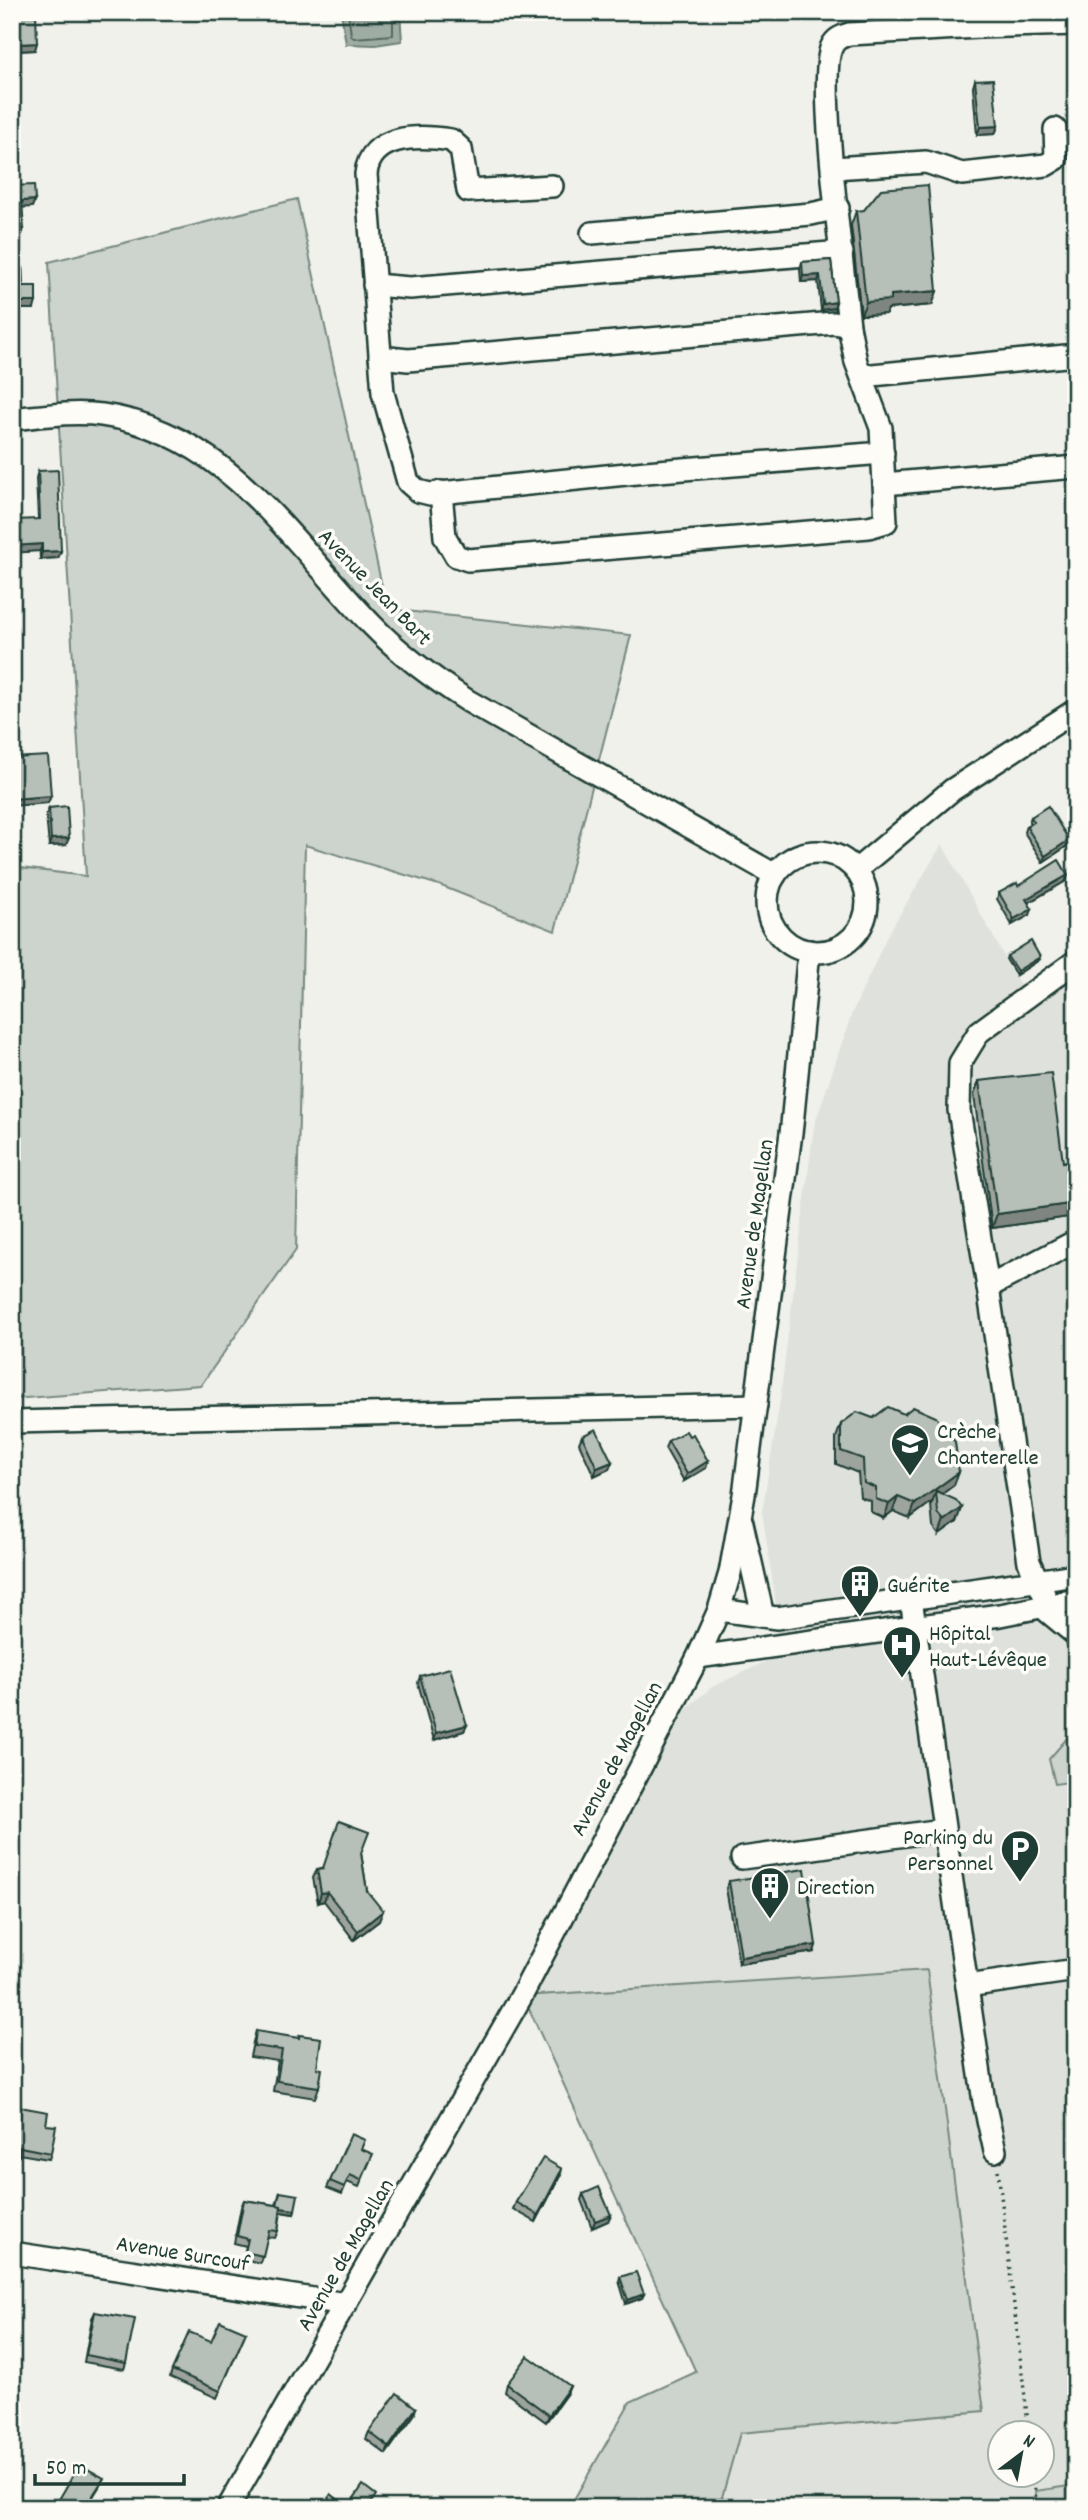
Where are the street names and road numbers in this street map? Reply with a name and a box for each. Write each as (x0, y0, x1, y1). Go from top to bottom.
street label: Avenue Jean Bart (309, 522, 438, 655)
street label: Avenue de Magellan (728, 1137, 785, 1312)
street label: Avenue de Magellan (563, 1676, 673, 1843)
street label: Avenue de Magellan (290, 2173, 404, 2338)
street label: Avenue Surcouf (114, 2229, 252, 2282)

